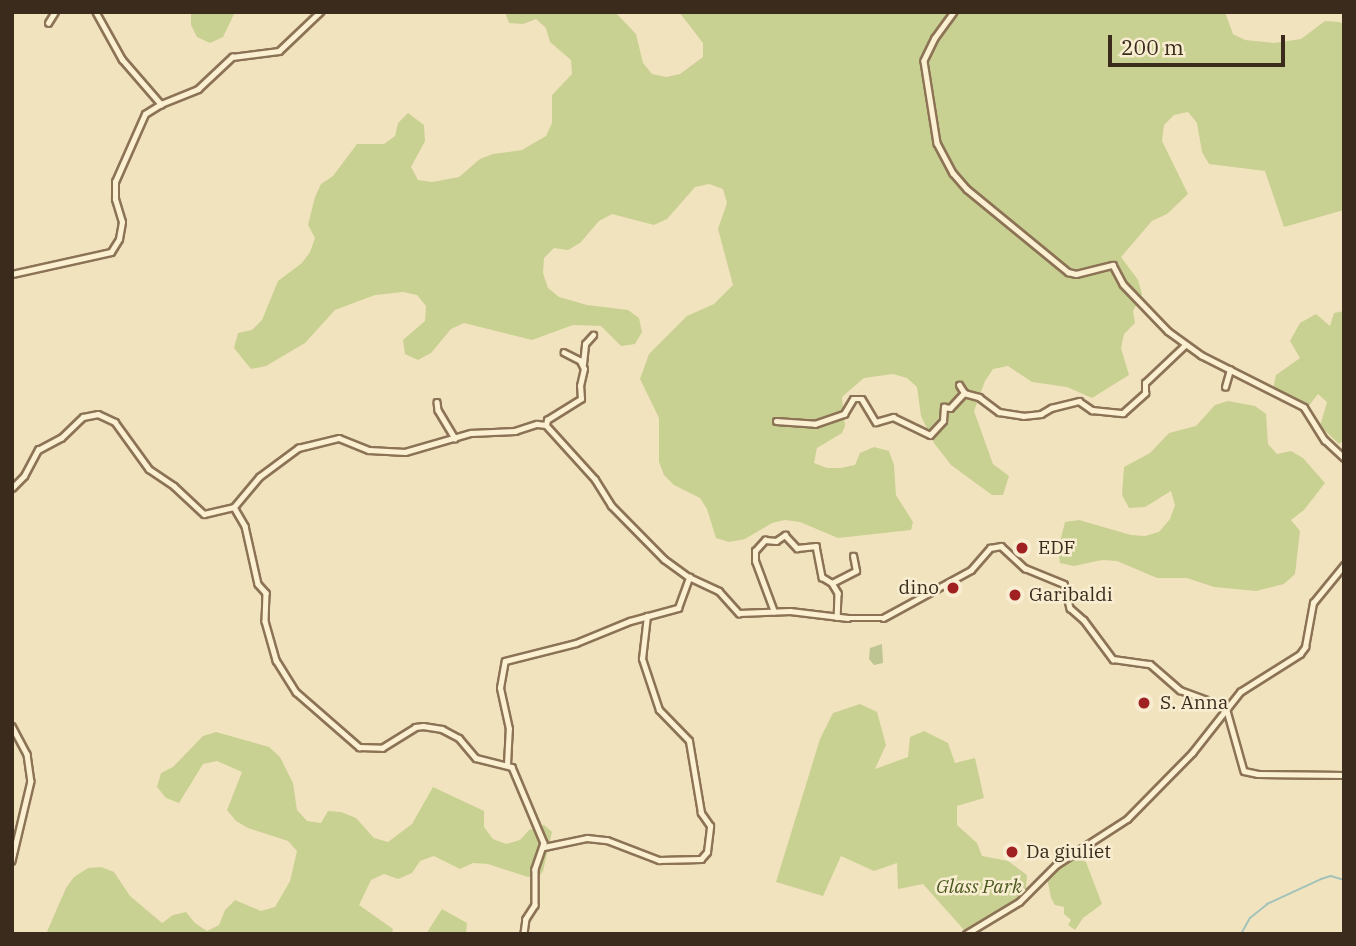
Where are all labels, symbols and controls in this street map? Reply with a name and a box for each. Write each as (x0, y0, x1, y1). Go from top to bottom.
scale bar (1111, 21, 1288, 65)
text: 200 m (1121, 33, 1184, 61)
place label: EDF (1038, 537, 1075, 559)
marker: EDF (1012, 538, 1032, 558)
place label: dino (899, 577, 939, 599)
marker: dino (945, 580, 961, 596)
place label: Garibaldi (1029, 584, 1113, 606)
marker: Garibaldi (1007, 587, 1023, 603)
place label: S. Anna (1160, 692, 1228, 714)
marker: S. Anna (1134, 693, 1154, 713)
place label: Da giuliet (1026, 841, 1111, 863)
marker: Da giuliet (1004, 844, 1020, 860)
park label: Glass Park (936, 876, 1022, 898)

